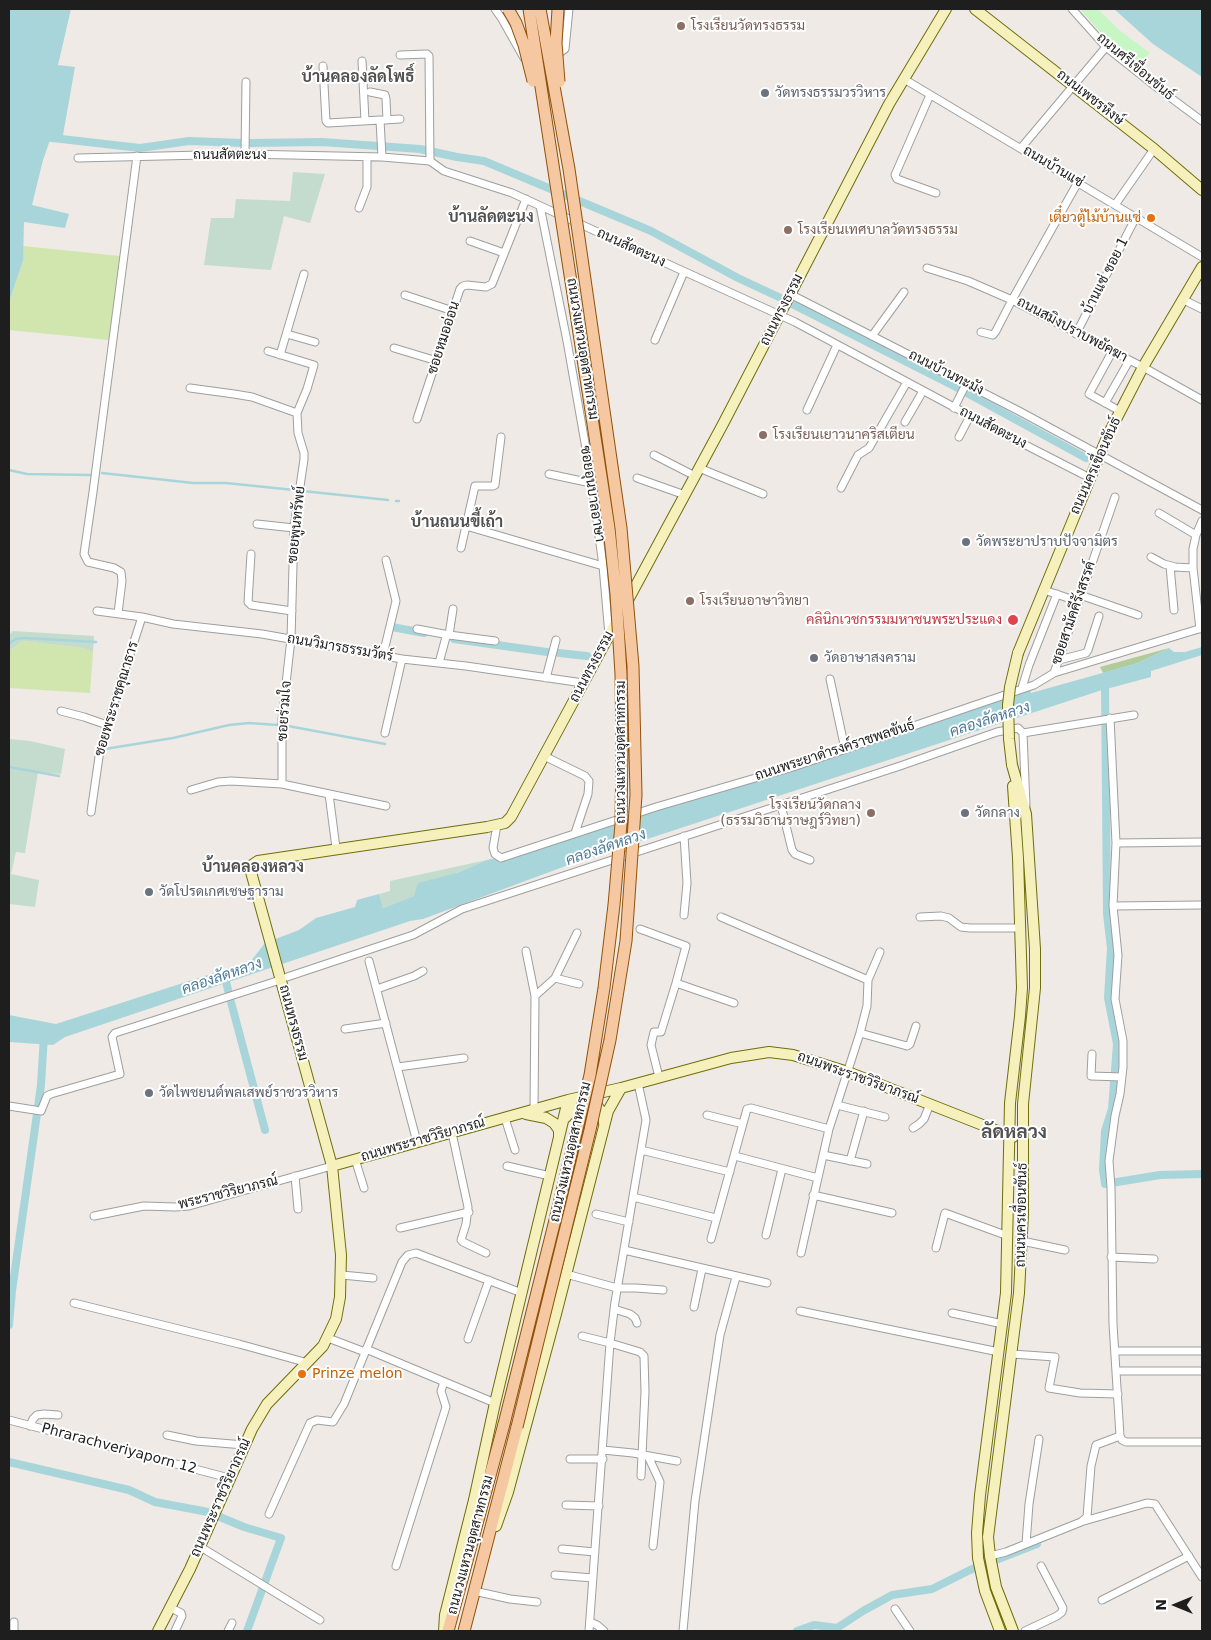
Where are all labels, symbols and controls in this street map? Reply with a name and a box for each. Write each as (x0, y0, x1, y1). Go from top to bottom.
place label: โรงเรียนวัดทรงธรรม (691, 18, 805, 34)
marker: โรงเรียนวัดทรงธรรม (675, 20, 687, 32)
street label: ถนนศรีเขื่อนขันธ์ (1093, 30, 1177, 104)
street label: ถนนเพชรหึงษ์ (1053, 67, 1127, 129)
district label: บ้านคลองลัดโพธิ์ (301, 68, 415, 88)
place label: วัดทรงธรรมวรวิหาร (775, 85, 886, 101)
marker: วัดทรงธรรมวรวิหาร (759, 87, 771, 99)
street label: ถนนบ้านแซ่ (1020, 142, 1086, 192)
street label: ถนนสัตตะนง (193, 147, 267, 163)
district label: บ้านลัดตะนง (448, 208, 534, 228)
place label: เตี๋ยวตู้ไม้บ้านแซ่ (1049, 210, 1141, 226)
marker: เตี๋ยวตู้ไม้บ้านแซ่ (1145, 212, 1157, 224)
place label: โรงเรียนเทศบาลวัดทรงธรรม (798, 222, 958, 238)
marker: โรงเรียนเทศบาลวัดทรงธรรม (782, 224, 794, 236)
street label: ถนนสัตตะนง (594, 225, 668, 271)
street label: บ้านแซ่ ซอย 1 (1079, 235, 1133, 317)
street label: ถนนทรงธรรม (757, 271, 807, 349)
street label: ถนนวงแหวนอุตสาหกรรม (562, 277, 602, 421)
street label: ถนนสมิงปราบพยัคฆา (1014, 294, 1130, 366)
street label: ซอยหมออ่อน (424, 299, 464, 377)
street label: ถนนบ้านทะมัง (906, 347, 986, 399)
street label: ถนนสัตตะนง (956, 403, 1030, 453)
street label: ถนนนครเขื่อนขันธ์ (1067, 415, 1125, 517)
place label: โรงเรียนเยาวนาคริสเตียน (773, 427, 915, 443)
marker: โรงเรียนเยาวนาคริสเตียน (757, 429, 769, 441)
street label: ซอยอุนบาลอาษา (576, 445, 608, 543)
street label: ซอยพูนทรัพย์ (285, 485, 309, 565)
district label: บ้านถนนขี้เถ้า (411, 513, 503, 533)
place label: วัดพระยาปราบปัจจามิตร (976, 534, 1118, 550)
marker: วัดพระยาปราบปัจจามิตร (960, 536, 972, 548)
street label: ซอยสามัคคีรังสรรค์ (1048, 559, 1100, 667)
place label: โรงเรียนอาษาวิทยา (700, 593, 809, 609)
marker: โรงเรียนอาษาวิทยา (684, 595, 696, 607)
place label: คลินิกเวชกรรมมหาชนพระประแดง (806, 612, 1002, 628)
marker: คลินิกเวชกรรมมหาชนพระประแดง (1006, 613, 1020, 627)
street label: ถนนทรงธรรม (566, 629, 618, 705)
street label: ถนนวิมารธรรมวัตร์ (286, 630, 394, 666)
street label: ซอยพระราชคุณาธาร (92, 640, 142, 758)
place label: วัดอาษาสงคราม (824, 650, 916, 666)
marker: วัดอาษาสงคราม (808, 652, 820, 664)
street label: ซอยร่วมใจ (275, 680, 295, 742)
street label: ถนนวงแหวนอุตสาหกรรม (613, 680, 629, 824)
water label: คลองลัดหลวง (947, 699, 1033, 741)
street label: ถนนพระยาดำรงค์ราชพลขันธ์ (753, 717, 917, 785)
place label: โรงเรียนวัดกลาง (ธรรมวิธานราษฎร์วิทยา) (720, 797, 861, 830)
place label: วัดกลาง (975, 805, 1020, 821)
marker: โรงเรียนวัดกลาง (ธรรมวิธานราษฎร์วิทยา) (865, 807, 877, 819)
marker: วัดกลาง (959, 807, 971, 819)
water label: คลองลัดหลวง (564, 826, 648, 870)
district label: บ้านคลองหลวง (202, 858, 304, 878)
place label: วัดโปรดเกศเชษฐาราม (159, 884, 284, 900)
marker: วัดโปรดเกศเชษฐาราม (143, 886, 155, 898)
water label: คลองลัดหลวง (180, 955, 264, 999)
street label: ถนนทรงธรรม (275, 983, 311, 1063)
street label: ถนนพระราชวิริยาภรณ์ (795, 1048, 921, 1108)
street label: ถนนวงแหวนอุตสาหกรรม (547, 1080, 595, 1224)
place label: วัดไพชยนต์พลเสพย์ราชวรวิหาร (159, 1085, 338, 1101)
marker: วัดไพชยนต์พลเสพย์ราชวรวิหาร (143, 1087, 155, 1099)
street label: ถนนพระราชวิริยาภรณ์ (359, 1114, 487, 1166)
district label: ลัดหลวง (981, 1122, 1047, 1144)
street label: ถนนนครเขื่อนขันธ์ (1013, 1163, 1031, 1267)
street label: พระราชวิริยาภรณ์ (176, 1172, 280, 1214)
place label: Prinze melon (312, 1366, 403, 1382)
marker: Prinze melon (296, 1368, 308, 1380)
street label: Phrarachveriyaporn 12 (40, 1420, 198, 1478)
street label: ถนนพระราชวิริยาภรณ์ (187, 1436, 255, 1560)
street label: ถนนวงแหวนอุตสาหกรรม (444, 1474, 498, 1616)
north arrow (1151, 1580, 1201, 1630)
text: N (1153, 1599, 1169, 1611)

